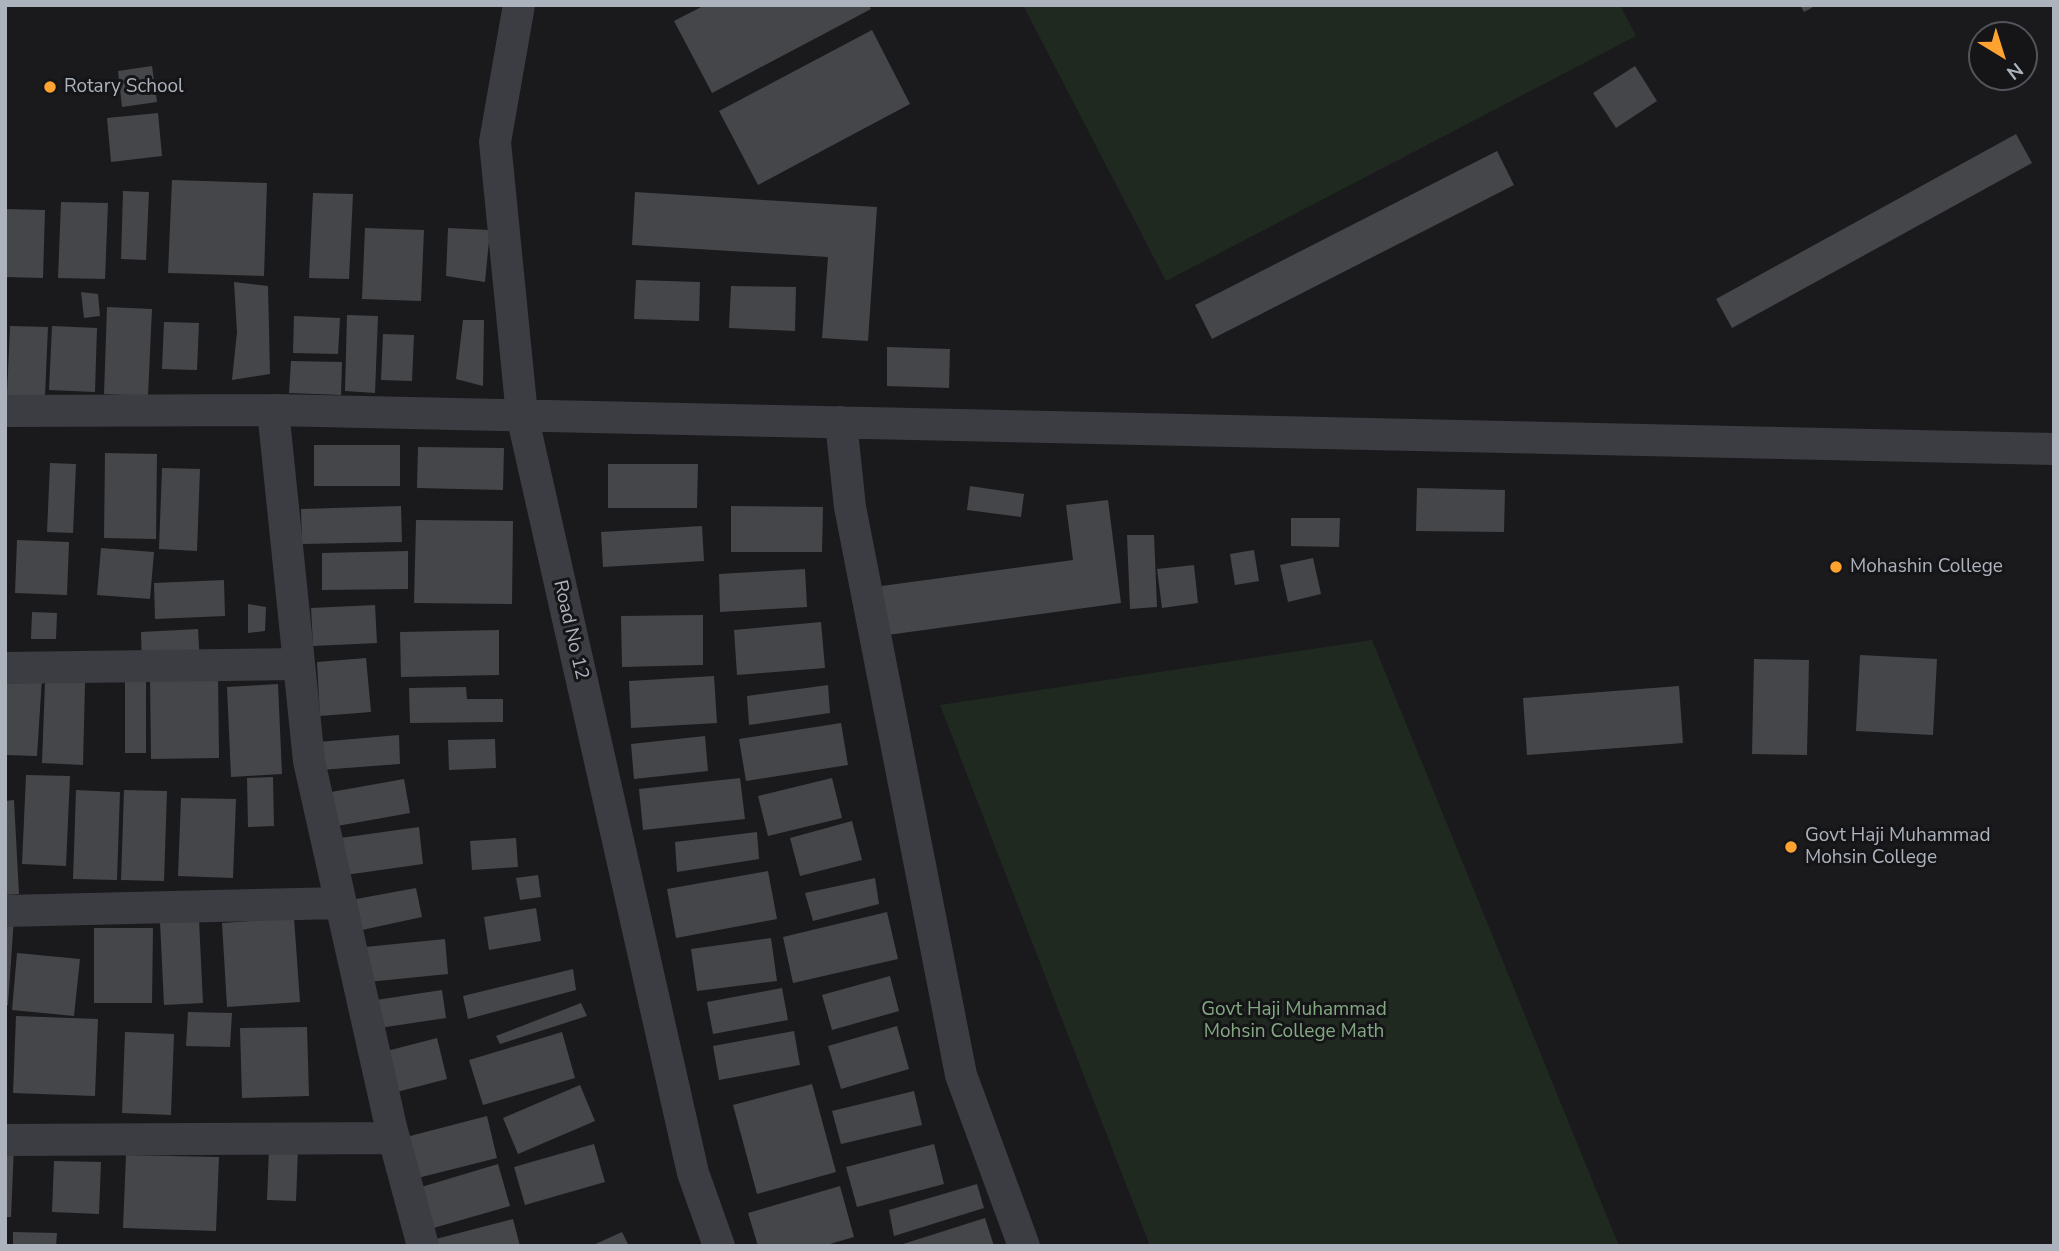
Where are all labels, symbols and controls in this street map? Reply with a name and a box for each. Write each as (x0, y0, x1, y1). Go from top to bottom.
north arrow (1968, 21, 2038, 91)
text: N (2001, 56, 2028, 86)
place label: Rotary School (64, 76, 184, 98)
marker: Rotary School (42, 79, 58, 95)
place label: Mohashin College (1850, 556, 2003, 578)
marker: Mohashin College (1828, 559, 1844, 575)
street label: Road No 12 (547, 578, 593, 682)
place label: Govt Haji Muhammad Mohsin College (1805, 825, 1990, 869)
marker: Govt Haji Muhammad Mohsin College (1783, 839, 1799, 855)
park label: Govt Haji Muhammad Mohsin College Math (1201, 999, 1387, 1043)

